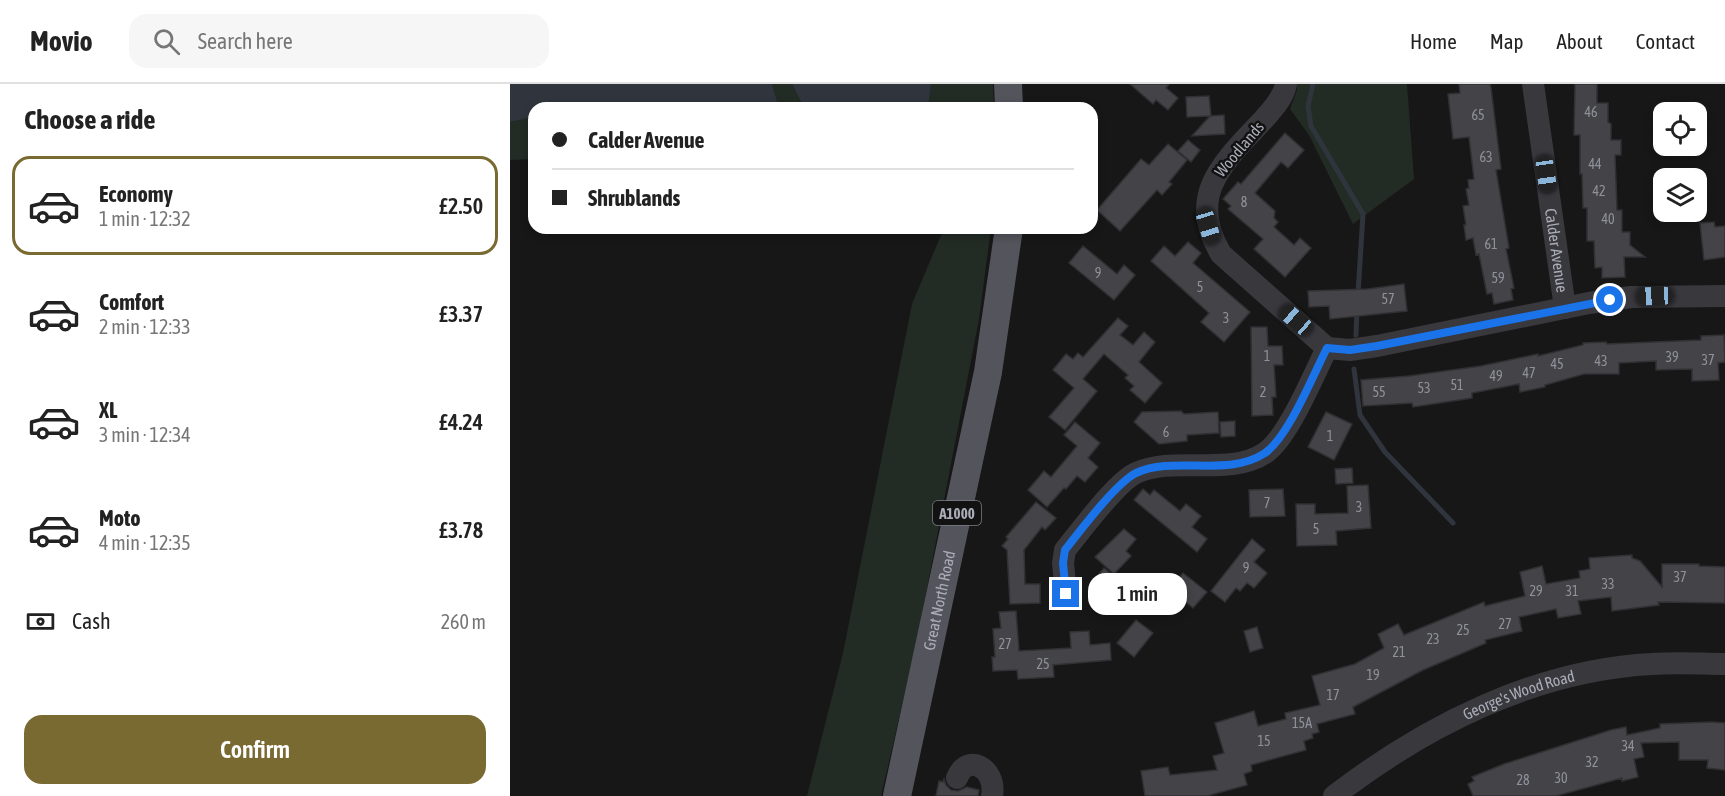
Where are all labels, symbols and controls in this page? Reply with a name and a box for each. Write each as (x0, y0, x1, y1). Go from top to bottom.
search box (129, 14, 549, 68)
text: Movio (30, 25, 93, 57)
icon: search (150, 25, 183, 58)
text: Search here (198, 28, 293, 54)
text: Home (1410, 29, 1457, 53)
text: Map (1490, 29, 1524, 53)
text: About (1557, 29, 1603, 53)
text: Contact (1636, 29, 1695, 53)
map controls (1653, 102, 1707, 222)
button: locate (1653, 102, 1707, 156)
text: Choose a ride (24, 104, 156, 135)
house number: 46 (1584, 104, 1598, 120)
house number: 65 (1471, 107, 1485, 123)
street label: Woodlands (1211, 118, 1267, 180)
text: Calder Avenue (588, 127, 705, 153)
house number: 63 (1479, 149, 1493, 165)
car (1535, 155, 1557, 193)
house number: 44 (1588, 156, 1602, 172)
button: layers (1653, 168, 1707, 222)
icon: car (27, 179, 81, 233)
text: Economy (99, 181, 173, 207)
house number: 42 (1592, 183, 1606, 199)
text: Shrublands (588, 185, 680, 211)
text: £2.50 (439, 193, 483, 219)
house number: 8 (1241, 194, 1248, 210)
car (1194, 206, 1222, 246)
text: 1 min · 12:32 (99, 207, 191, 230)
street label: Calder Avenue (1542, 207, 1572, 294)
house number: 40 (1601, 211, 1615, 227)
house number: 61 (1484, 236, 1498, 252)
house number: 9 (1095, 265, 1101, 281)
house number: 59 (1491, 270, 1505, 286)
house number: 5 (1197, 279, 1203, 295)
route start (1596, 286, 1623, 313)
car (1637, 286, 1673, 306)
icon: car (27, 287, 81, 341)
text: Comfort (99, 289, 164, 315)
house number: 57 (1381, 291, 1395, 307)
text: £3.37 (439, 301, 483, 327)
car (1277, 301, 1315, 339)
house number: 3 (1223, 310, 1229, 326)
text: 2 min · 12:33 (99, 315, 191, 338)
house number: 1 (1264, 348, 1270, 364)
house number: 39 (1665, 349, 1679, 365)
house number: 37 (1701, 352, 1715, 368)
house number: 43 (1594, 353, 1608, 369)
house number: 45 (1550, 356, 1564, 372)
house number: 47 (1522, 365, 1536, 381)
house number: 49 (1489, 368, 1503, 384)
house number: 51 (1450, 377, 1464, 393)
house number: 53 (1417, 380, 1431, 396)
house number: 2 (1260, 384, 1266, 400)
house number: 55 (1372, 384, 1386, 400)
icon: car (27, 395, 81, 449)
text: XL (99, 397, 117, 423)
text: £4.24 (439, 409, 483, 435)
text: 3 min · 12:34 (99, 423, 191, 446)
house number: 6 (1163, 424, 1170, 440)
house number: 1 (1327, 428, 1333, 444)
house number: 7 (1264, 495, 1270, 511)
house number: 3 (1356, 499, 1362, 515)
road number: A1000 (933, 501, 981, 525)
icon: car (27, 503, 81, 557)
text: Moto (99, 505, 141, 531)
text: £3.78 (439, 517, 483, 543)
house number: 5 (1313, 521, 1319, 537)
text: 4 min · 12:35 (99, 531, 191, 554)
street label: Great North Road (920, 549, 958, 652)
house number: 9 (1243, 560, 1249, 576)
house number: 37 (1673, 569, 1687, 585)
callout: 1 min (1087, 573, 1186, 615)
house number: 33 (1601, 576, 1615, 592)
route end (1052, 580, 1079, 607)
text: 1 min (1117, 582, 1158, 605)
house number: 29 (1529, 583, 1543, 599)
house number: 31 (1565, 583, 1579, 599)
icon: cash (24, 605, 57, 638)
text: Cash (72, 608, 111, 634)
text: 260 m (441, 610, 486, 633)
house number: 27 (1498, 616, 1512, 632)
house number: 25 (1456, 622, 1470, 638)
house number: 23 (1426, 631, 1440, 647)
house number: 27 (998, 636, 1012, 652)
house number: 21 (1392, 644, 1406, 660)
house number: 25 (1036, 656, 1050, 672)
street label: George's Wood Road (1460, 666, 1576, 723)
house number: 19 (1366, 667, 1380, 683)
house number: 17 (1326, 687, 1340, 703)
button: Confirm (24, 715, 486, 784)
house number: 15A (1292, 715, 1312, 731)
house number: 15 (1257, 733, 1271, 749)
house number: 34 (1621, 738, 1635, 754)
house number: 32 (1585, 754, 1599, 770)
house number: 30 (1554, 770, 1568, 786)
house number: 28 (1516, 772, 1530, 788)

